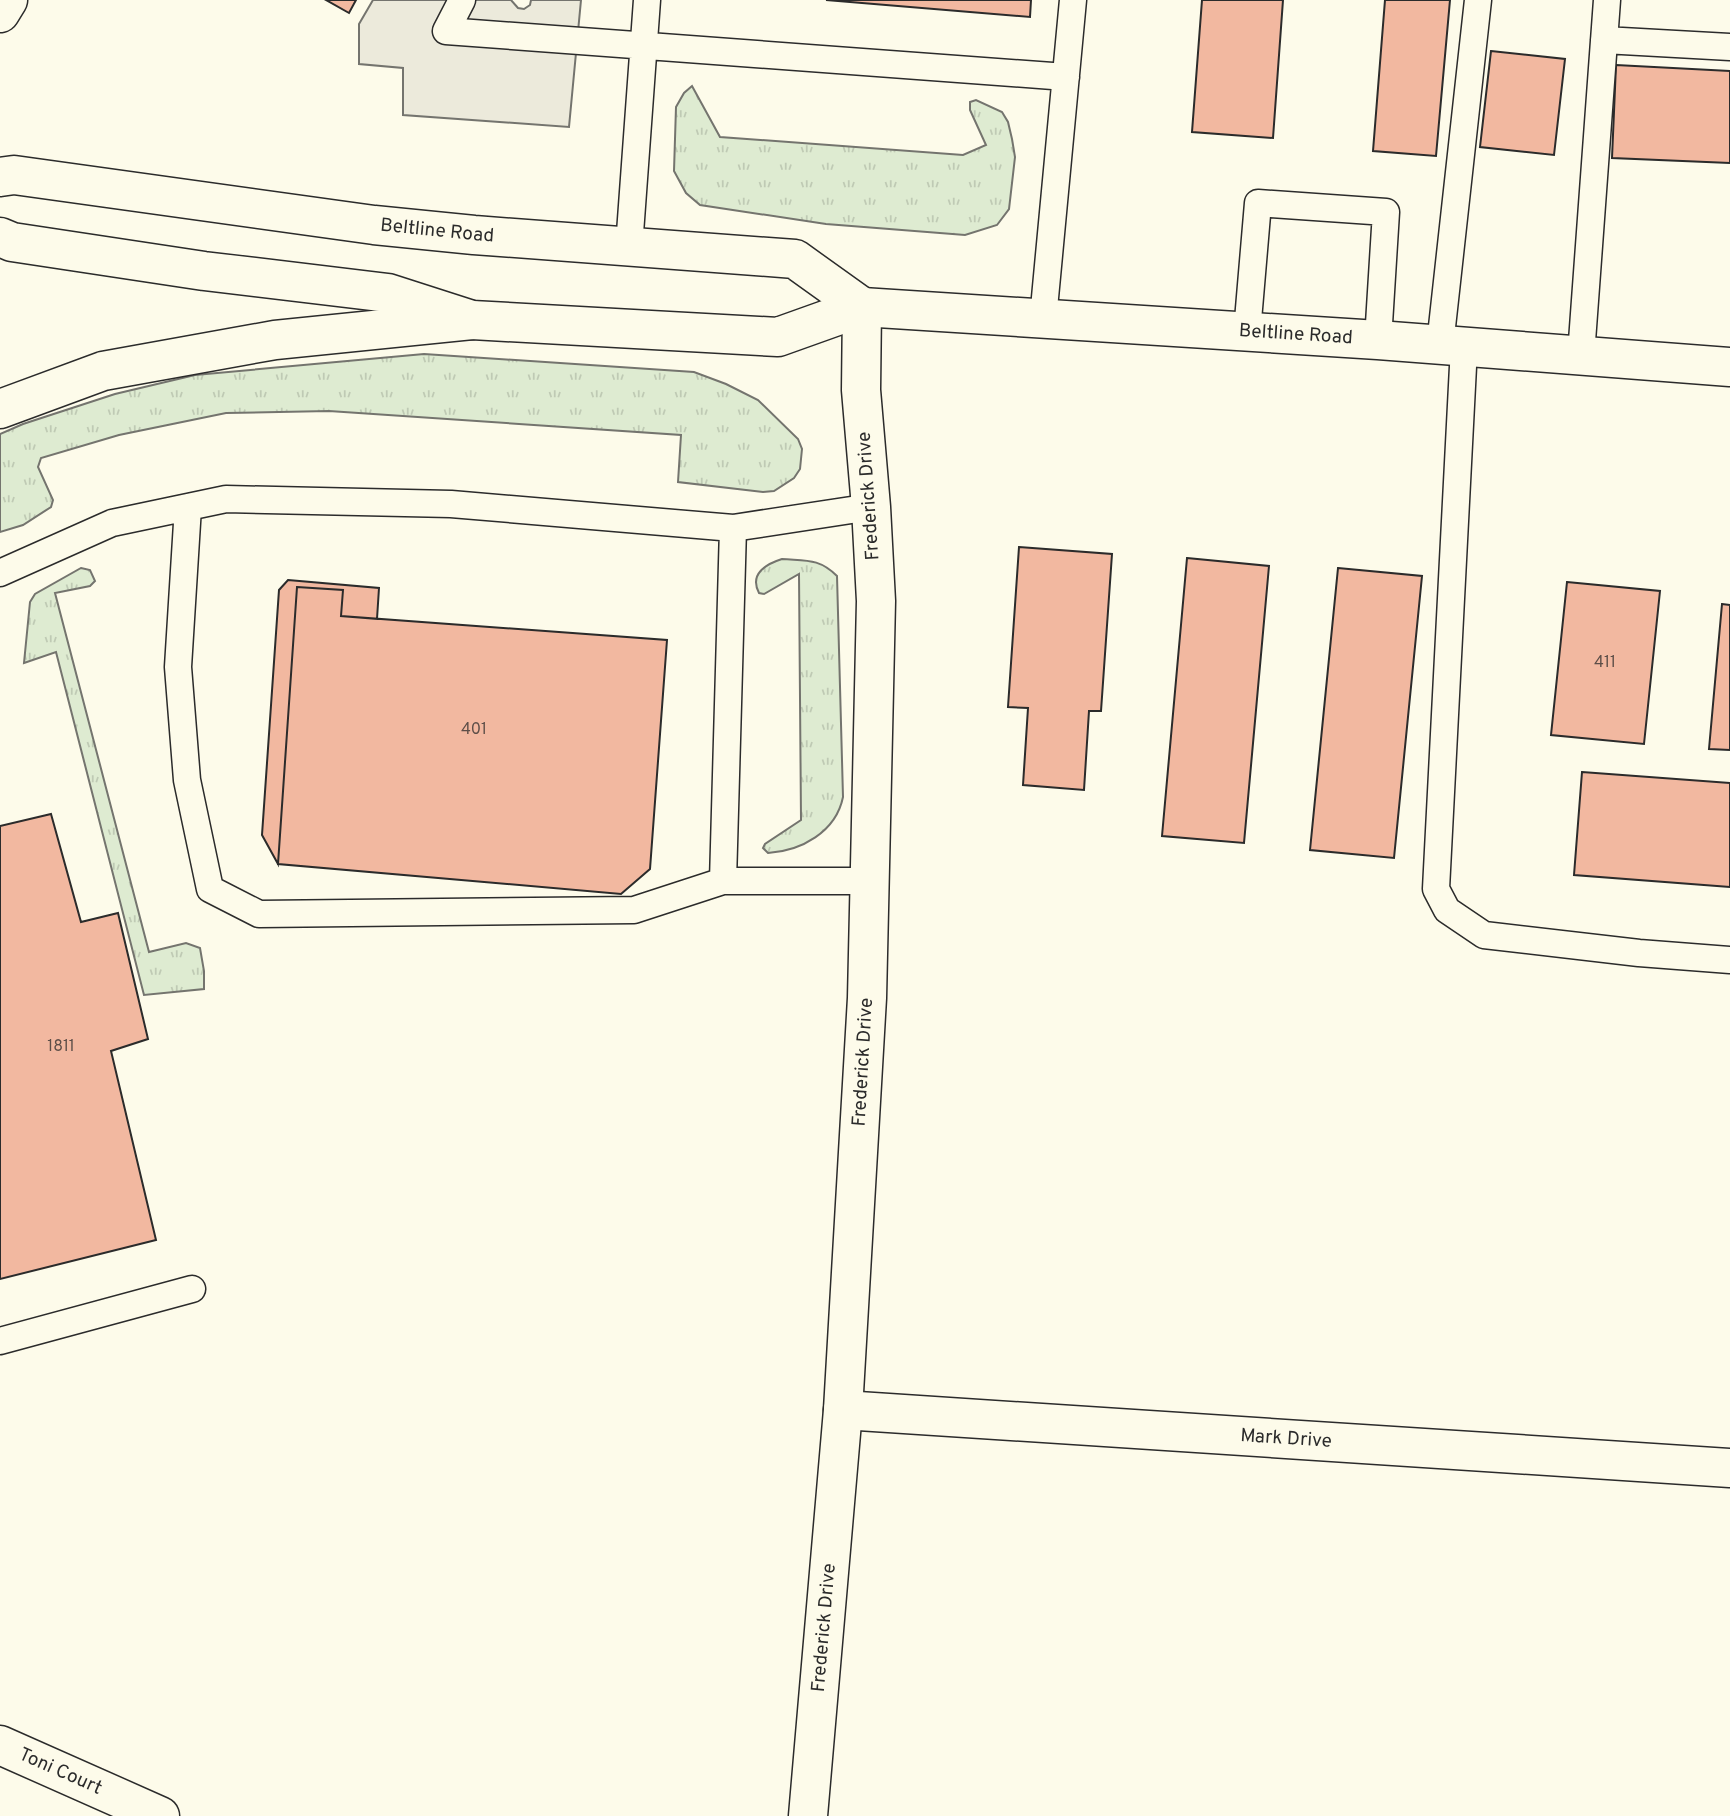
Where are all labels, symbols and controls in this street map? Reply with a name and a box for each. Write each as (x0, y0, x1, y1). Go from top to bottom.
street label: Beltline Road (379, 214, 495, 248)
street label: Beltline Road (1238, 319, 1353, 350)
street label: Frederick Drive (853, 431, 885, 561)
house number: 411 (1594, 653, 1616, 673)
house number: 401 (461, 720, 487, 740)
street label: Frederick Drive (848, 997, 879, 1127)
house number: 1811 (47, 1037, 75, 1057)
street label: Mark Drive (1239, 1424, 1333, 1454)
street label: Frederick Drive (807, 1562, 842, 1693)
street label: Toni Court (15, 1743, 106, 1801)

